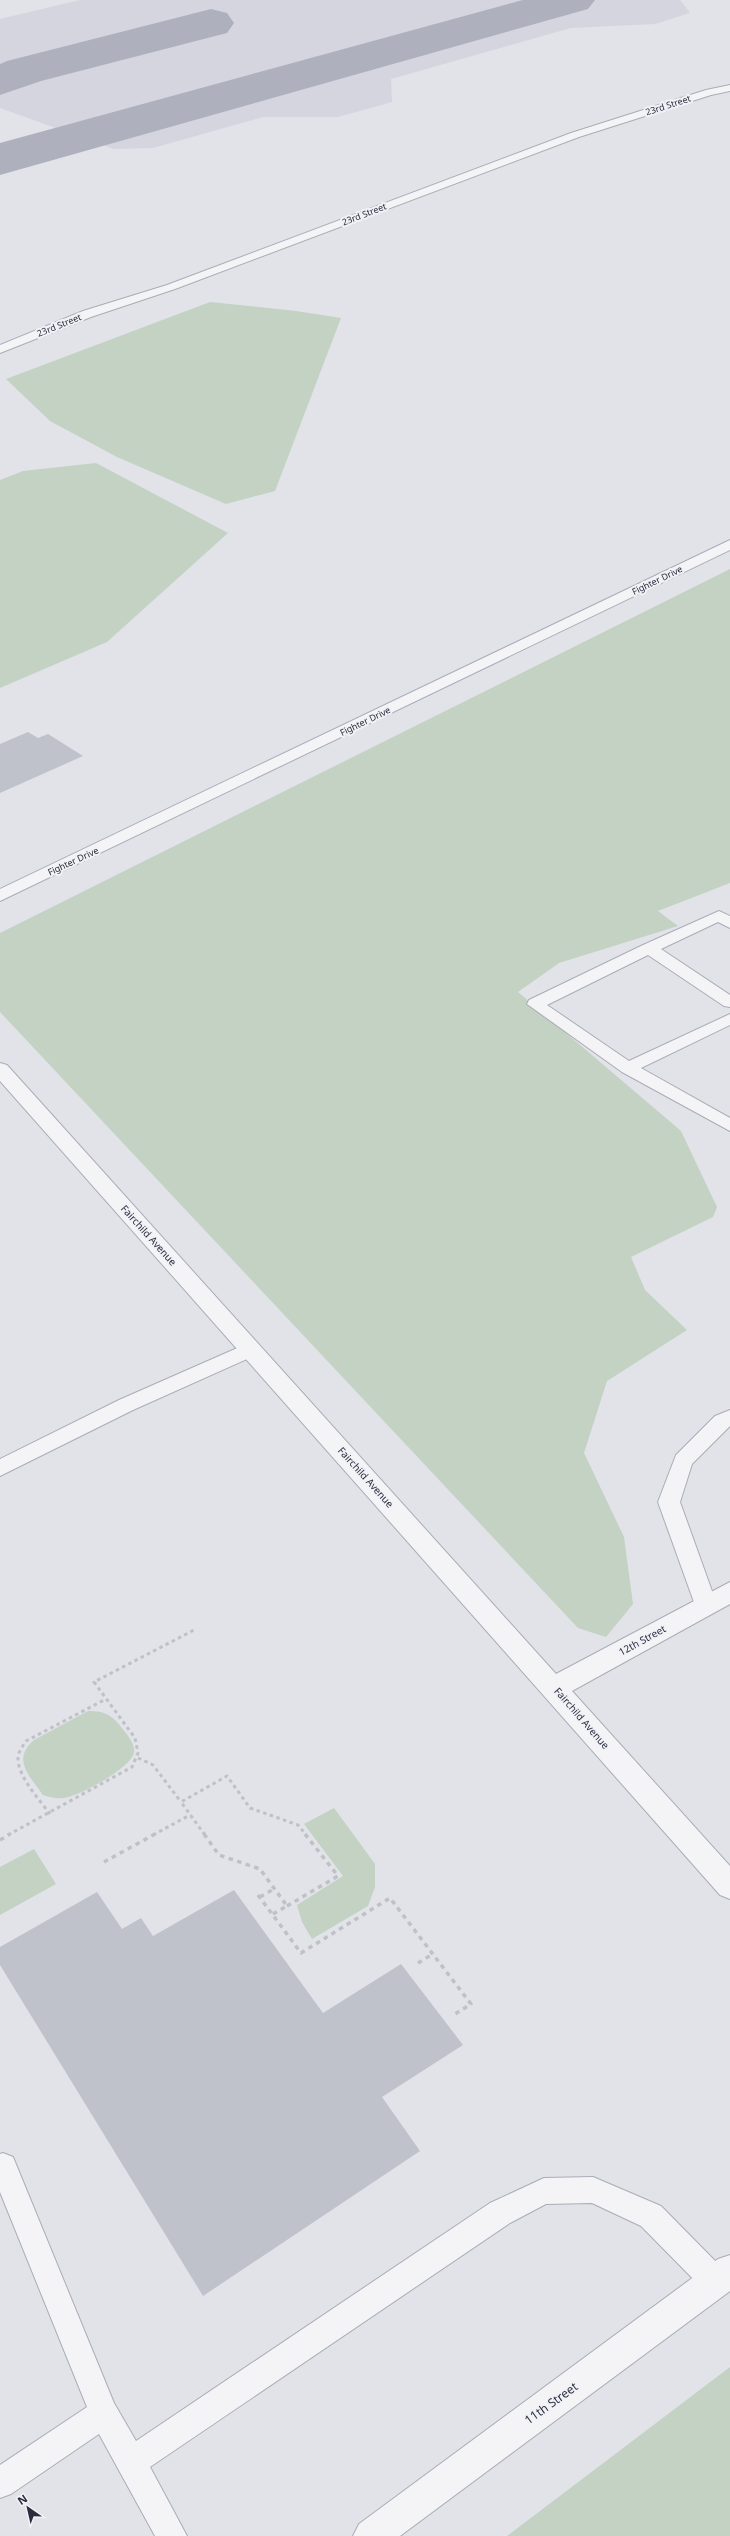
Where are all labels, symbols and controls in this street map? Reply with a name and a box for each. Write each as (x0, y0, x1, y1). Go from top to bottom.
street label: 23rd Street (644, 91, 693, 118)
street label: 23rd Street (340, 199, 389, 228)
street label: 23rd Street (35, 310, 84, 340)
street label: Fighter Drive (630, 562, 684, 598)
street label: Fighter Drive (338, 703, 392, 739)
street label: Fighter Drive (45, 844, 101, 878)
street label: Fairchild Avenue (118, 1202, 180, 1269)
street label: Fairchild Avenue (335, 1444, 397, 1511)
street label: 12th Street (616, 1621, 668, 1659)
street label: Fairchild Avenue (551, 1684, 613, 1752)
street label: 11th Street (521, 2377, 582, 2428)
north arrow (8, 2488, 48, 2528)
text: N (14, 2491, 30, 2508)

